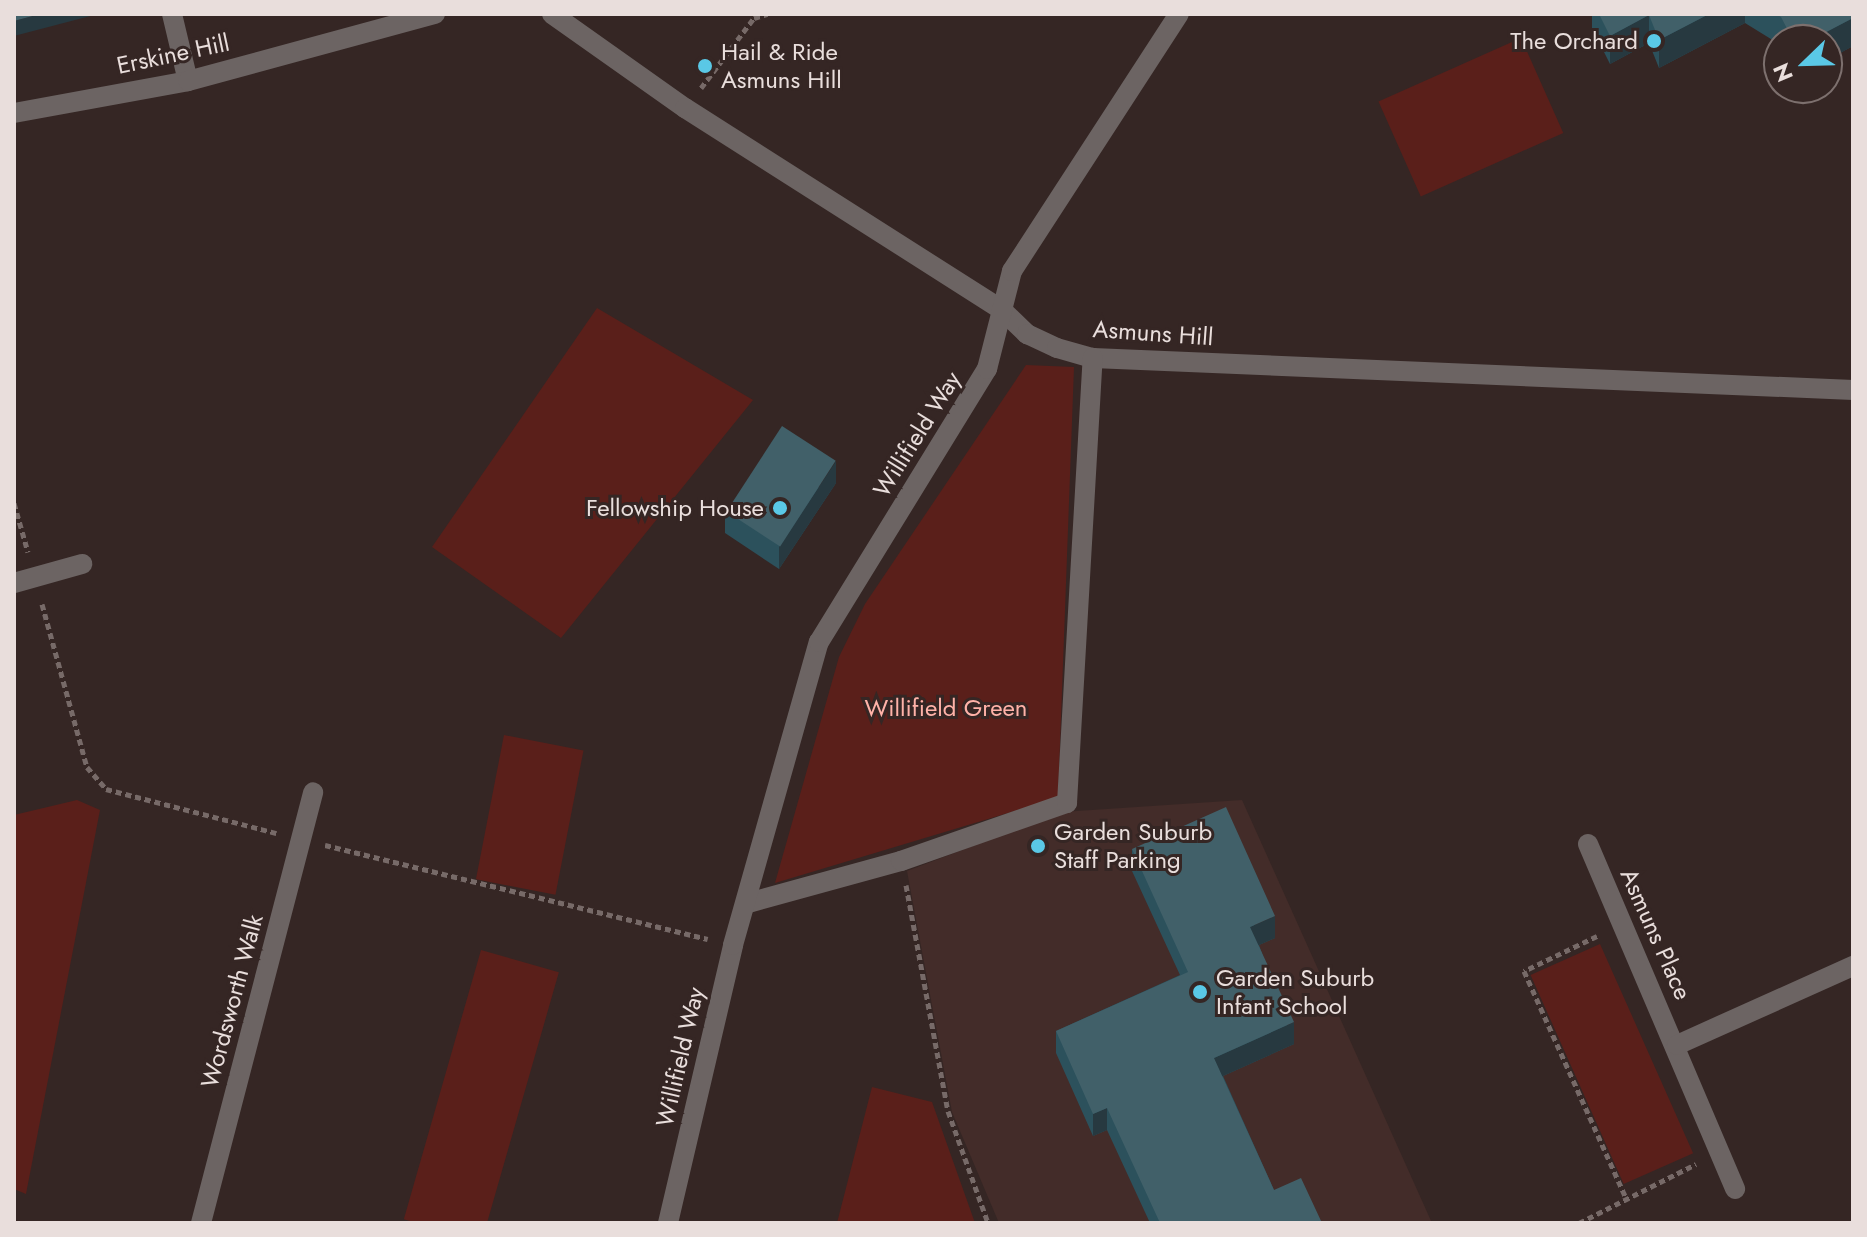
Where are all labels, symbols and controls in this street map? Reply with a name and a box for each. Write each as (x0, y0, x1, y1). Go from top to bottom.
north arrow (1763, 24, 1843, 104)
place label: The Orchard (1510, 27, 1638, 55)
street label: Erskine Hill (114, 28, 232, 80)
marker: The Orchard (1645, 32, 1663, 50)
place label: Hail & Ride Asmuns Hill (721, 38, 842, 94)
marker: Hail & Ride Asmuns Hill (696, 57, 714, 75)
text: N (1765, 58, 1801, 87)
street label: Asmuns Hill (1092, 314, 1214, 352)
street label: Willifield Way (867, 366, 967, 502)
place label: Fellowship House (586, 494, 764, 522)
marker: Fellowship House (771, 499, 789, 517)
park label: Willifield Green (865, 694, 1027, 722)
place label: Garden Suburb Staff Parking (1054, 818, 1212, 874)
marker: Garden Suburb Staff Parking (1029, 837, 1047, 855)
street label: Asmuns Place (1614, 864, 1698, 1004)
street label: Wordsworth Walk (195, 911, 269, 1091)
place label: Garden Suburb Infant School (1216, 964, 1374, 1020)
marker: Garden Suburb Infant School (1191, 983, 1209, 1001)
street label: Willifield Way (650, 984, 710, 1130)

